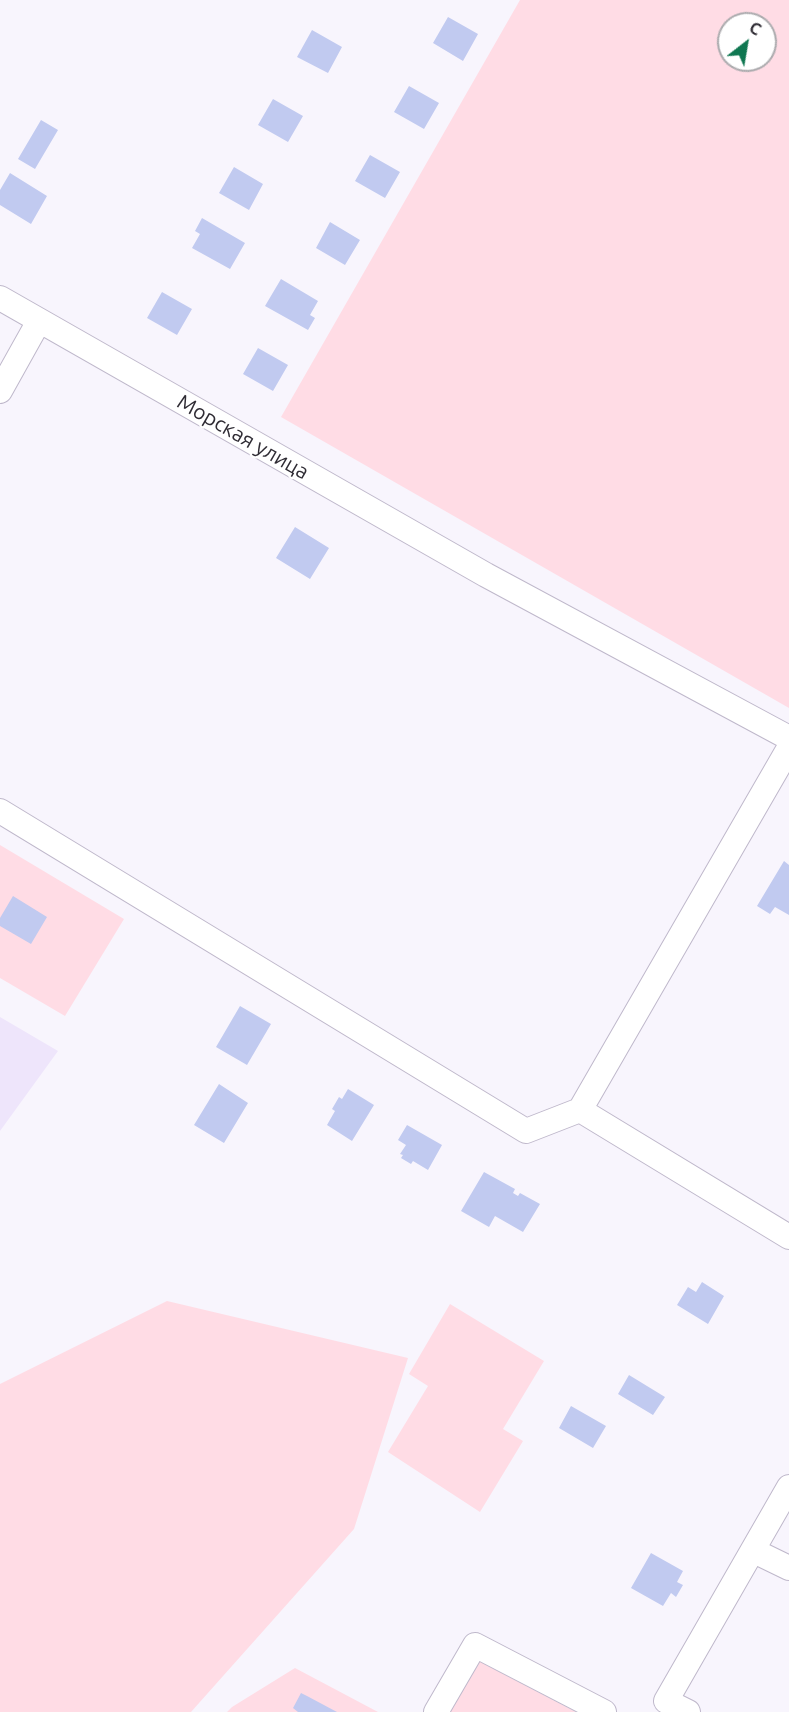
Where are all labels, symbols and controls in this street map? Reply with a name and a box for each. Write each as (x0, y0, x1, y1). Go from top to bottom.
north arrow (717, 12, 777, 72)
text: С (746, 18, 764, 39)
street label: Морская улица (173, 389, 313, 485)

